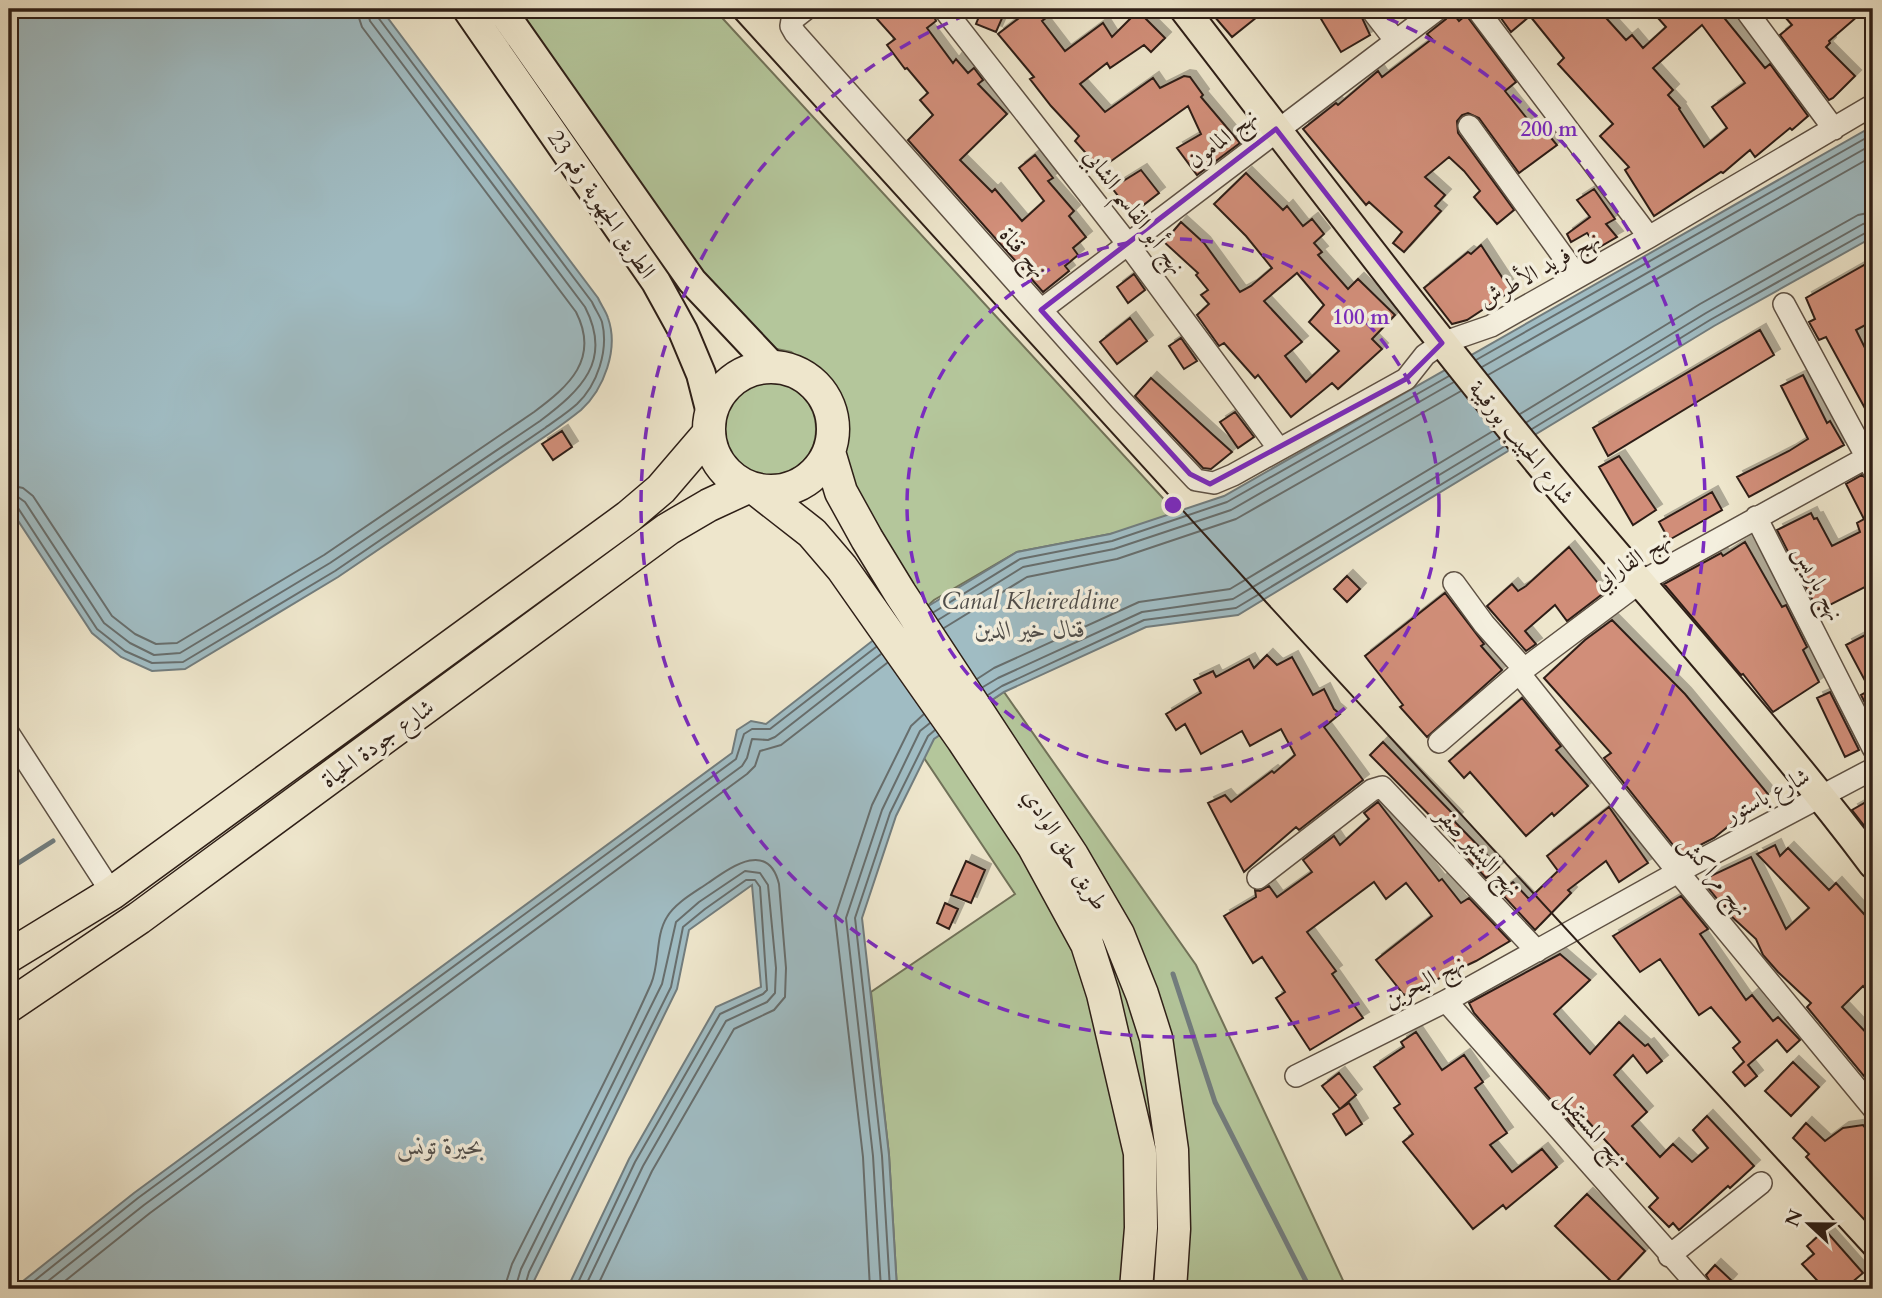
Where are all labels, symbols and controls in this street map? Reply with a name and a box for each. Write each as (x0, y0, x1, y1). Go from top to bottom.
street label: نهج المامون (1181, 101, 1267, 180)
text: 200 m (1520, 115, 1578, 144)
street label: الطريق الجهوية رقم 23 (535, 124, 663, 288)
street label: نهج أبو القاسم الشابي (1071, 141, 1193, 285)
street label: نهج قناة (989, 220, 1055, 288)
street label: نهج فريد الأطرش (1473, 222, 1608, 320)
text: 100 m (1332, 303, 1390, 332)
street label: شارع الحبيب بورقيبة (1459, 374, 1581, 513)
centre of rings (1161, 493, 1185, 517)
street label: نهج الفارابي (1587, 524, 1680, 601)
street label: نهج باريس (1782, 540, 1851, 629)
water label: Canal Kheireddine قنال خير الدين (942, 585, 1119, 646)
street label: شارع جودة الحياة (314, 692, 443, 798)
street label: شارع باستور (1718, 760, 1817, 835)
street label: طريق حلق الوادي (1013, 782, 1115, 918)
street label: نهج البشير صفر (1424, 798, 1528, 906)
street label: نهج مراكش (1668, 828, 1757, 926)
street label: نهج البحرين (1378, 947, 1473, 1020)
street label: نهج المستقبل (1545, 1083, 1634, 1177)
water label: بحيرة تونس (396, 1130, 484, 1163)
north arrow (1773, 1190, 1843, 1260)
text: N (1779, 1205, 1809, 1231)

